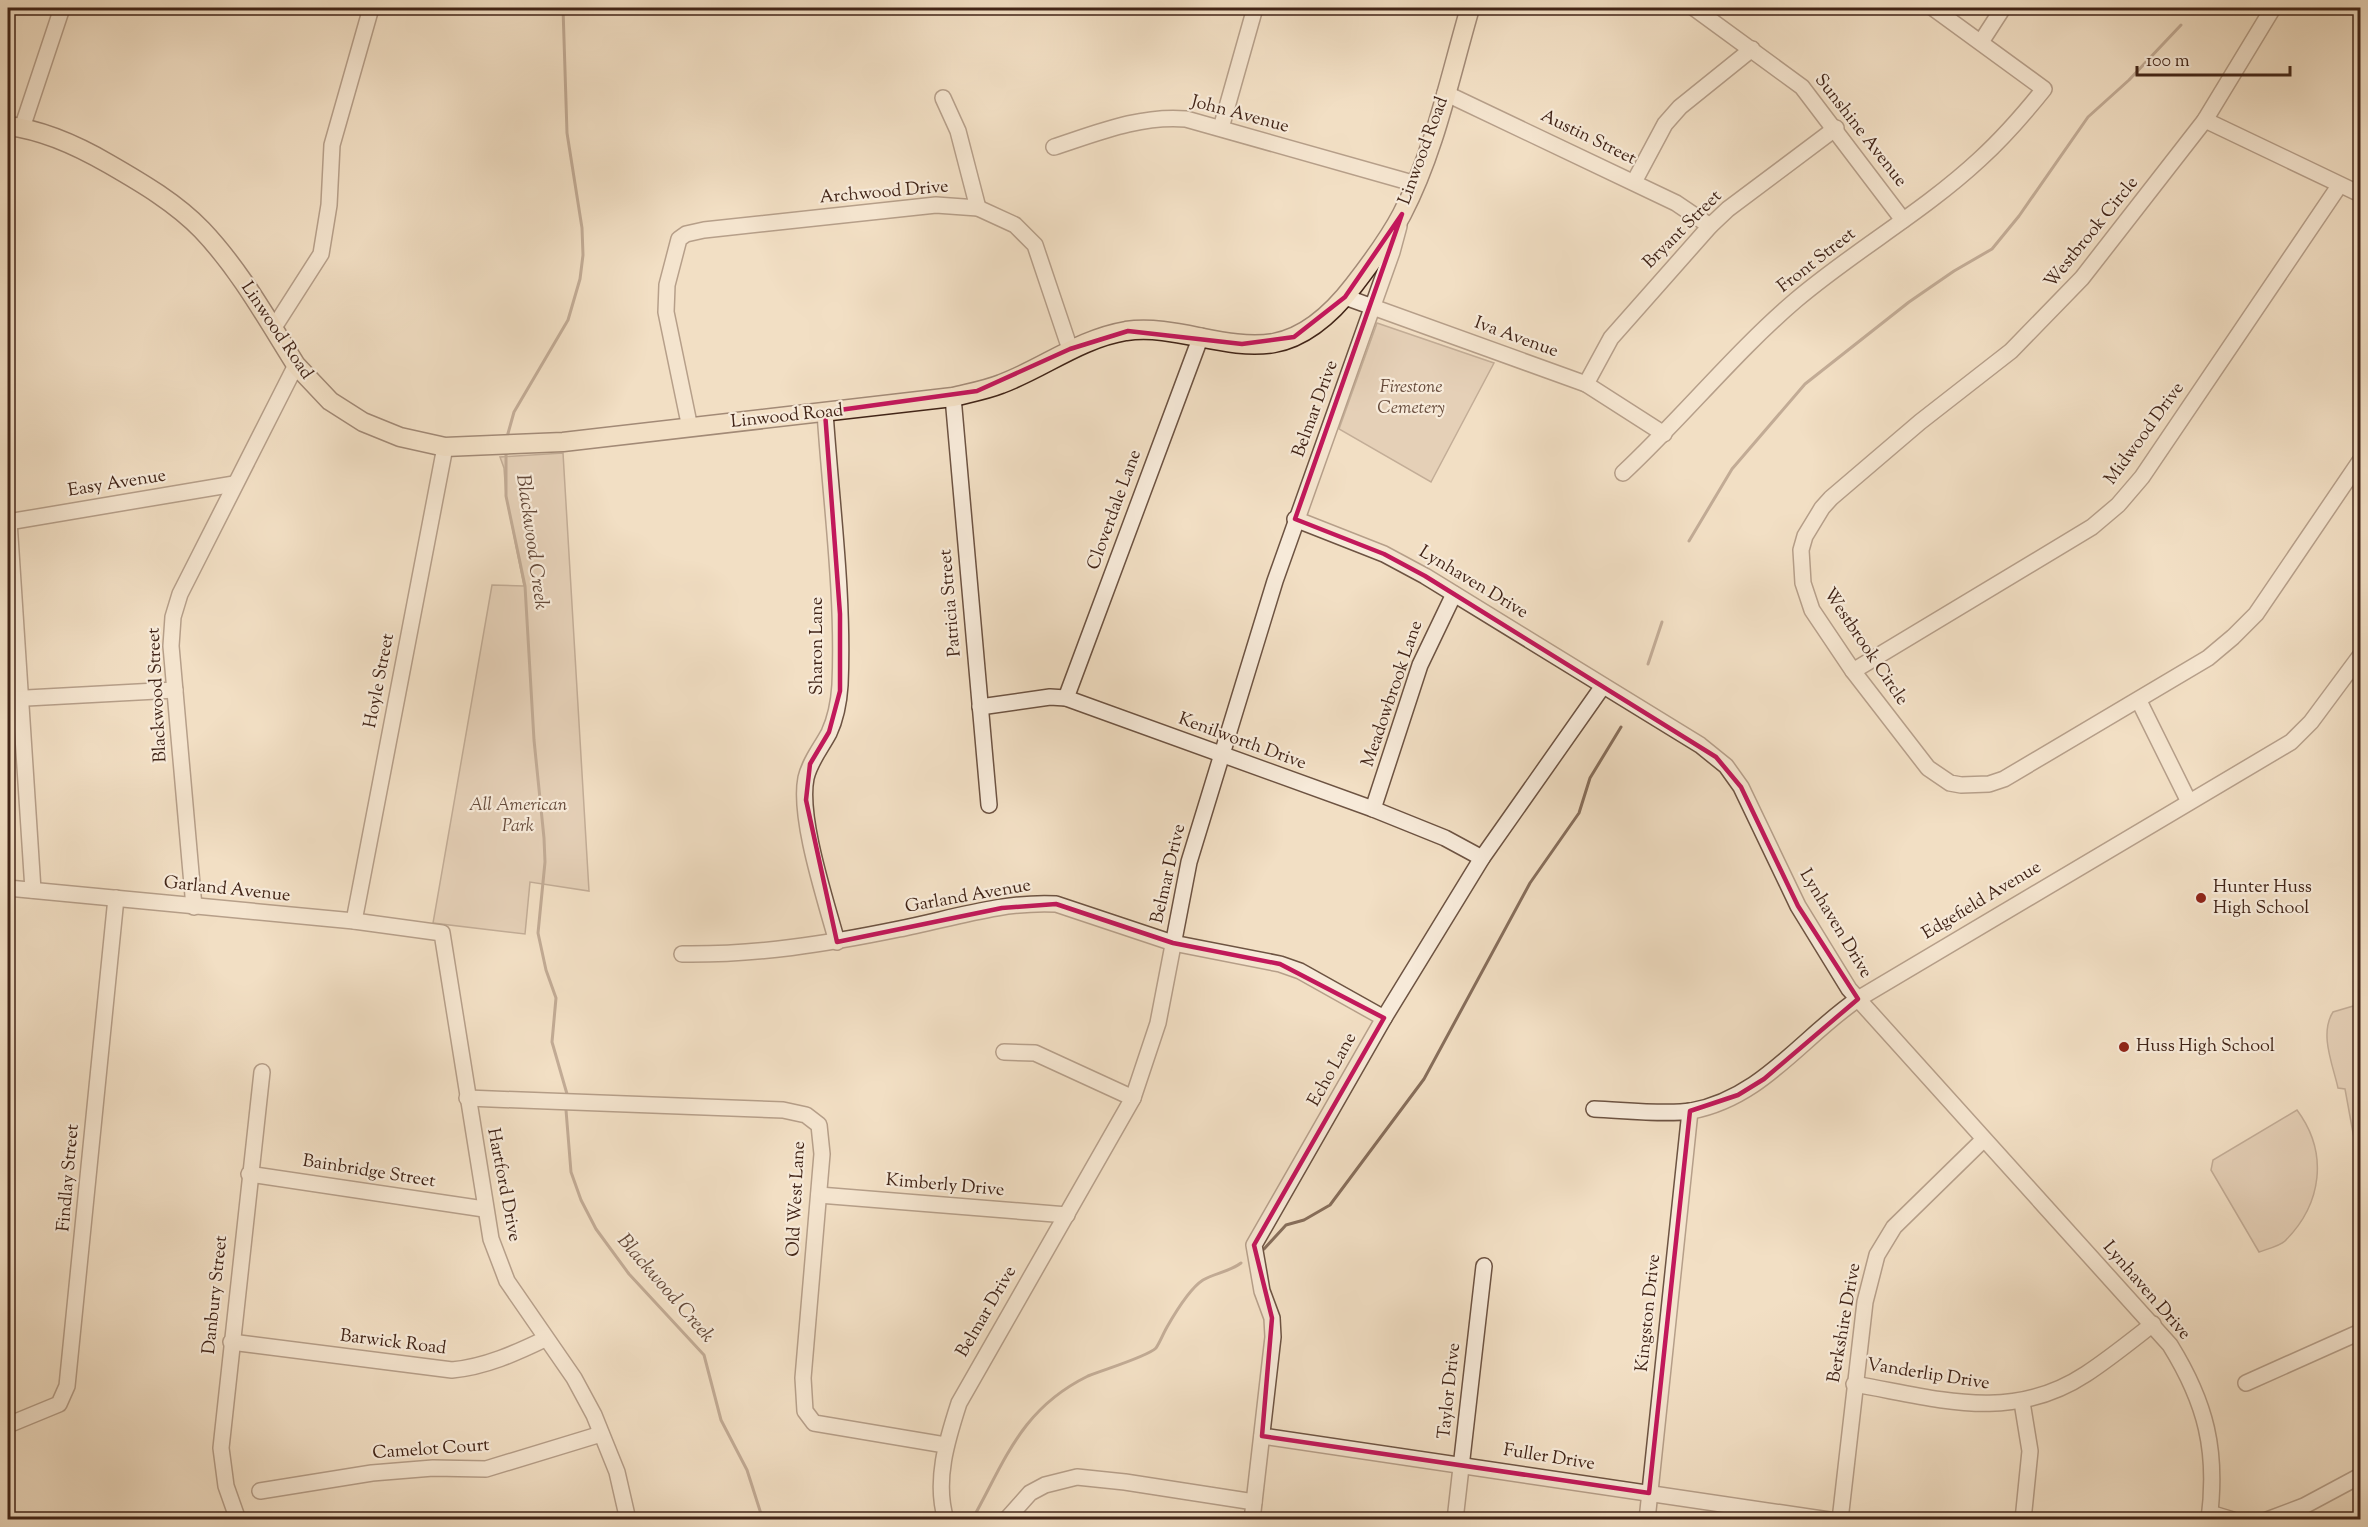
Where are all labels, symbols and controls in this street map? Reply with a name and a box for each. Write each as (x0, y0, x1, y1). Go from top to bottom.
scale bar (2137, 39, 2290, 77)
text: 100 m (2146, 49, 2190, 75)
street label: Sunshine Avenue (1807, 69, 1913, 193)
street label: John Avenue (1187, 89, 1292, 141)
street label: Linwood Road (1392, 93, 1456, 209)
street label: Austin Street (1536, 104, 1640, 172)
street label: Westbrook Circle (2039, 172, 2145, 294)
street label: Archwood Drive (818, 174, 950, 212)
street label: Bryant Street (1638, 185, 1728, 275)
street label: Front Street (1772, 222, 1862, 300)
street label: Linwood Road (234, 277, 318, 385)
street label: Iva Avenue (1470, 311, 1562, 365)
street label: Belmar Drive (1286, 357, 1346, 461)
park label: Firestone Cemetery (1377, 375, 1445, 422)
street label: Midwood Drive (2099, 377, 2191, 491)
street label: Linwood Road (729, 398, 845, 436)
street label: Cloverdale Lane (1081, 446, 1149, 574)
street label: Easy Avenue (66, 463, 168, 505)
water label: Blackwood Creek (507, 473, 555, 611)
street label: Lynhaven Drive (1413, 540, 1533, 626)
street label: Patricia Street (933, 548, 969, 658)
street label: Westbrook Circle (1816, 583, 1914, 711)
street label: Sharon Lane (805, 597, 831, 695)
street label: Meadowbrook Lane (1356, 617, 1430, 771)
street label: Blackwood Street (141, 627, 175, 763)
street label: Hoyle Street (358, 631, 402, 731)
street label: Kenilworth Drive (1174, 707, 1310, 777)
park label: All American Park (469, 793, 568, 840)
street label: Belmar Drive (1145, 822, 1193, 926)
street label: Edgefield Avenue (1917, 855, 2047, 947)
street label: Lynhaven Drive (1792, 864, 1878, 984)
street label: Garland Avenue (162, 870, 292, 910)
street label: Garland Avenue (903, 873, 1033, 921)
place label: Hunter Huss High School (2213, 875, 2312, 922)
marker: Hunter Huss High School (2194, 891, 2208, 905)
street label: Echo Lane (1302, 1028, 1364, 1112)
place label: Huss High School (2136, 1034, 2275, 1060)
marker: Huss High School (2117, 1040, 2131, 1054)
street label: Findlay Street (51, 1123, 87, 1233)
street label: Hartford Drive (479, 1126, 527, 1244)
street label: Old West Lane (781, 1140, 813, 1258)
street label: Bainbridge Street (301, 1149, 437, 1195)
street label: Kimberly Drive (885, 1168, 1005, 1204)
water label: Blackwood Creek (609, 1228, 721, 1350)
street label: Danbury Street (197, 1234, 235, 1356)
street label: Lynhaven Drive (2096, 1236, 2196, 1346)
street label: Kingston Drive (1630, 1253, 1668, 1373)
street label: Berkshire Drive (1822, 1261, 1868, 1385)
street label: Belmar Drive (950, 1262, 1024, 1362)
street label: Barwick Road (338, 1324, 448, 1362)
street label: Taylor Drive (1432, 1342, 1468, 1440)
street label: Vanderlip Drive (1865, 1352, 1991, 1398)
street label: Camelot Court (372, 1433, 490, 1467)
street label: Fuller Drive (1501, 1438, 1597, 1478)

